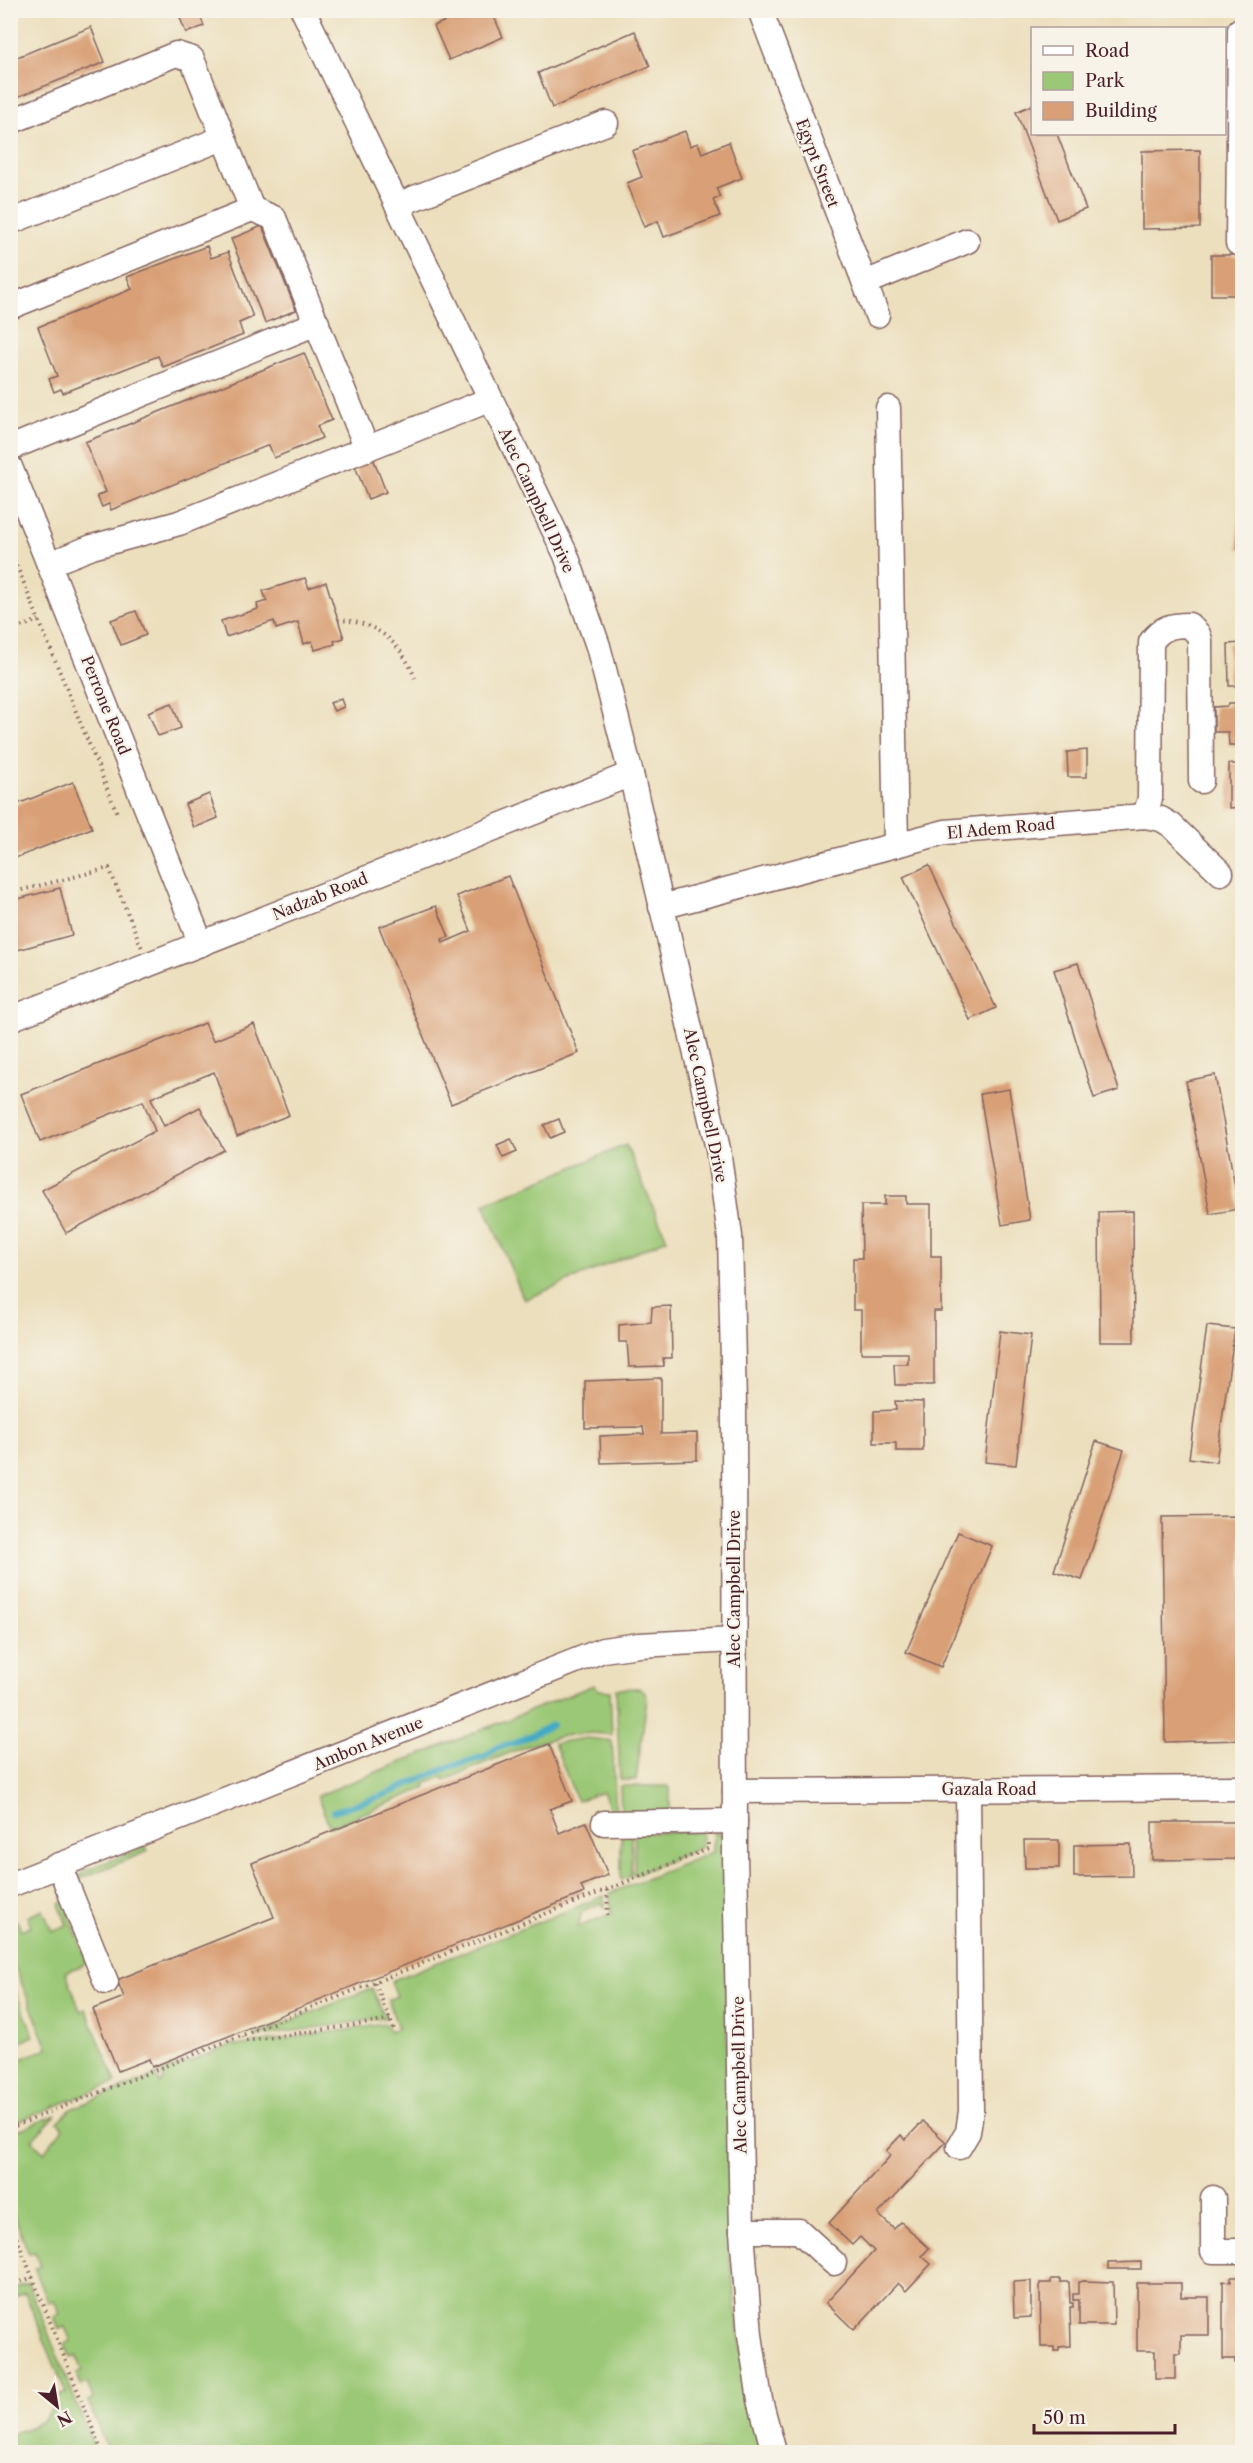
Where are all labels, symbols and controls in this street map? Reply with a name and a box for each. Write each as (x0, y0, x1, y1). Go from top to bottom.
legend (1031, 27, 1226, 135)
text: Road (1085, 40, 1130, 62)
text: Park (1085, 70, 1126, 92)
text: Building (1085, 100, 1157, 122)
street label: Egypt Street (792, 116, 844, 211)
street label: Alec Campbell Drive (494, 423, 579, 576)
street label: Perrone Road (77, 653, 135, 758)
street label: El Adem Road (946, 813, 1056, 843)
street label: Nadzab Road (269, 868, 371, 924)
street label: Alec Campbell Drive (680, 1025, 732, 1184)
street label: Alec Campbell Drive (724, 1510, 744, 1669)
street label: Ambon Avenue (309, 1712, 426, 1775)
street label: Gazala Road (942, 1779, 1037, 1799)
street label: Alec Campbell Drive (728, 1996, 750, 2155)
north arrow (27, 2376, 87, 2436)
scale bar (1034, 2397, 1175, 2435)
text: N (53, 2407, 76, 2431)
text: 50 m (1043, 2407, 1086, 2429)

